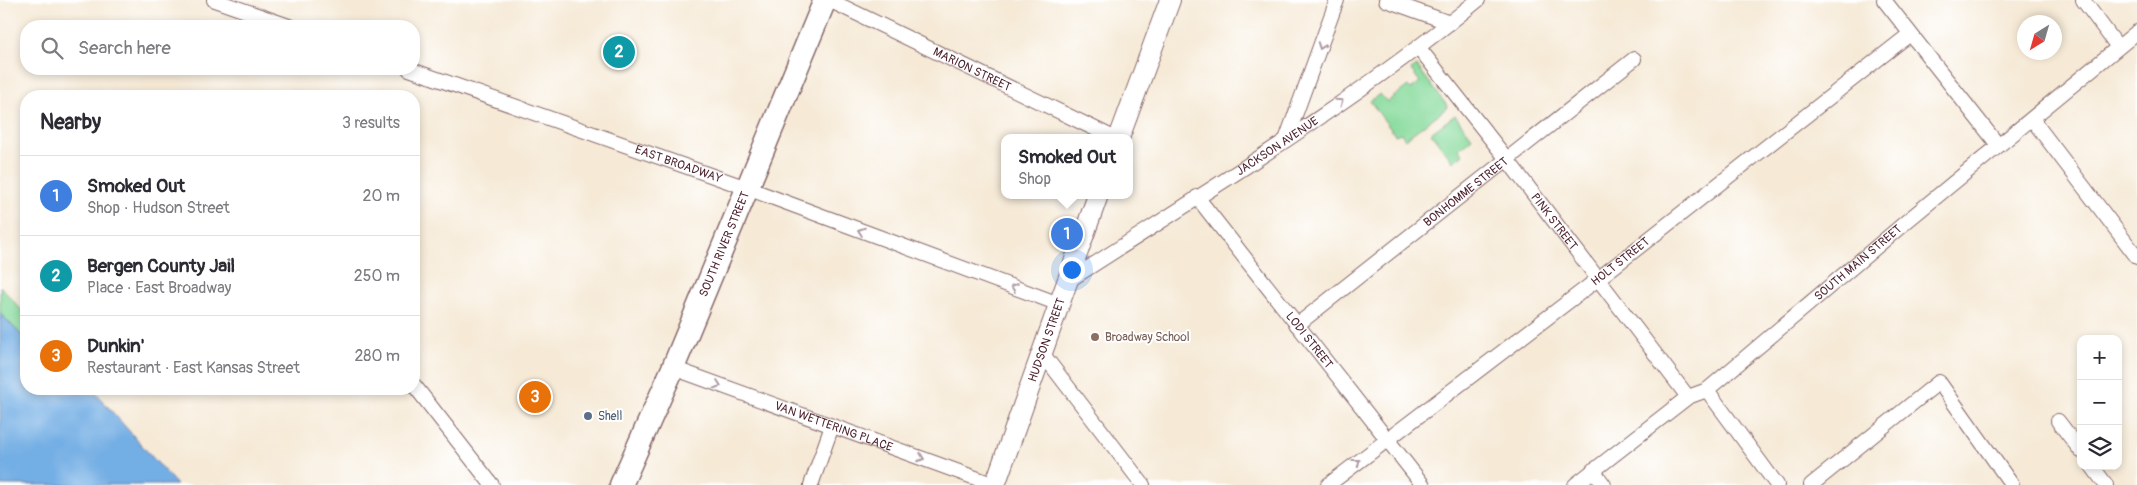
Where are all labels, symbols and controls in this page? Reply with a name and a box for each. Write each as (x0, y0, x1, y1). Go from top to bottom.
north arrow (2017, 15, 2062, 60)
search box (20, 20, 420, 75)
pin: 2 (603, 33, 635, 71)
icon: search (38, 34, 66, 62)
text: Search here (78, 36, 171, 60)
one-way arrow (1317, 41, 1327, 50)
street label: MARION STREET (931, 44, 1014, 95)
one-way arrow (1335, 99, 1344, 108)
text: Nearby (40, 109, 101, 136)
text: 3 results (342, 113, 400, 133)
street label: JACKSON AVENUE (1233, 113, 1321, 179)
popup (1001, 134, 1133, 199)
street label: EAST BROADWAY (633, 142, 724, 186)
text: Smoked Out (1018, 145, 1116, 169)
street label: BONHOMME STREET (1420, 154, 1511, 230)
text: Shop (1018, 169, 1051, 189)
text: Smoked Out (87, 174, 185, 198)
text: 1 (53, 186, 59, 206)
text: 20 m (362, 186, 400, 206)
street label: SOUTH RIVER STREET (696, 189, 753, 299)
street label: PINK STREET (1528, 190, 1581, 253)
text: Shop · Hudson Street (87, 198, 230, 218)
pin: 1 (1051, 215, 1083, 253)
street label: SOUTH MAIN STREET (1811, 221, 1905, 304)
one-way arrow (858, 227, 866, 237)
street label: HOLT STREET (1588, 234, 1653, 289)
text: Bergen County Jail (87, 254, 235, 278)
your location (1059, 257, 1085, 283)
text: 2 (52, 266, 60, 286)
text: 250 m (354, 266, 400, 286)
text: Place · East Broadway (87, 278, 231, 298)
one-way arrow (1010, 283, 1018, 293)
street label: HUDSON STREET (1025, 295, 1068, 384)
street label: LODI STREET (1283, 309, 1336, 372)
place label: Broadway School (1105, 330, 1190, 345)
marker: Broadway School (1089, 331, 1101, 343)
text: Dunkin' (87, 334, 145, 358)
map controls (2077, 335, 2122, 470)
button: + (2077, 335, 2122, 380)
text: 3 (52, 346, 60, 366)
text: 280 m (354, 346, 400, 366)
text: Restaurant · East Kansas Street (87, 358, 300, 378)
pin: 3 (519, 378, 551, 416)
one-way arrow (714, 379, 722, 389)
button: − (2077, 380, 2122, 425)
street label: VAN WETTERING PLACE (773, 398, 895, 455)
place label: Shell (598, 409, 622, 424)
marker: Shell (582, 410, 594, 422)
button: layers (2077, 425, 2122, 470)
one-way arrow (916, 452, 924, 462)
one-way arrow (1351, 459, 1360, 467)

